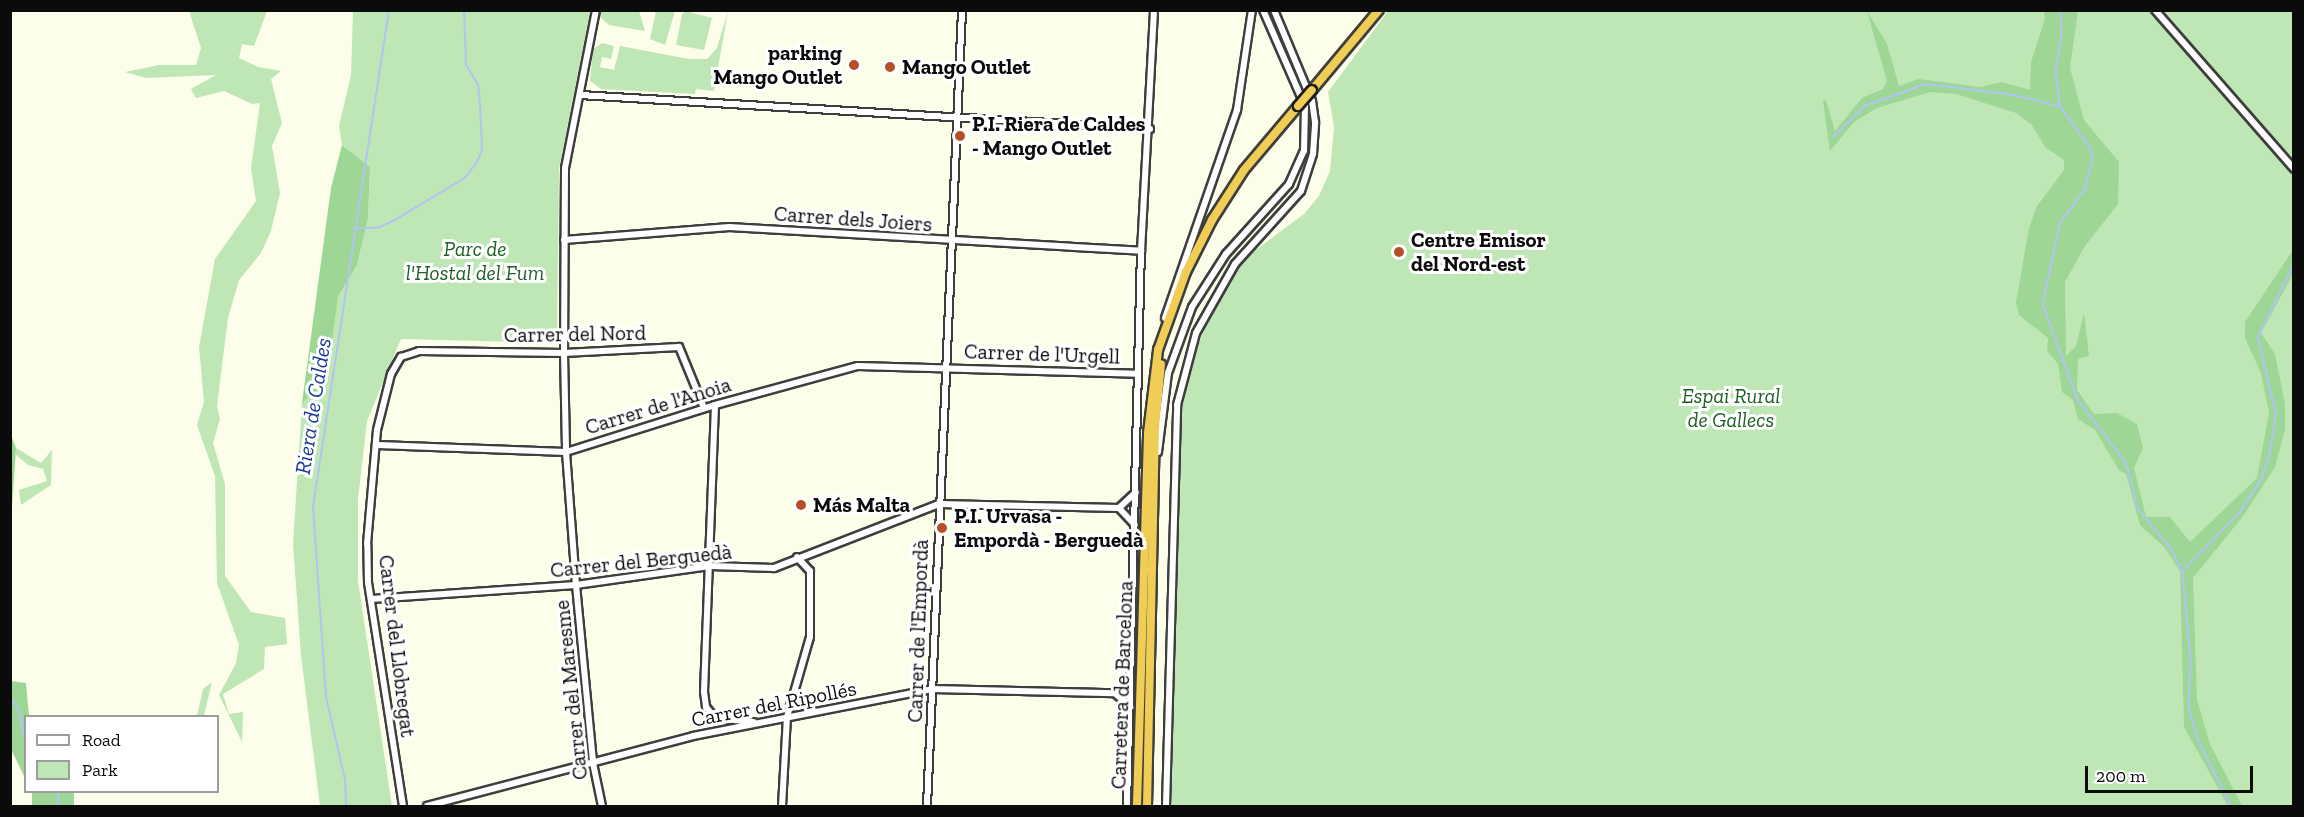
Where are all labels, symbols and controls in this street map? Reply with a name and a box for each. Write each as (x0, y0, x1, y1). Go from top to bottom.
place label: parking Mango Outlet (713, 40, 842, 90)
place label: Mango Outlet (902, 54, 1031, 80)
marker: parking Mango Outlet (847, 58, 861, 72)
marker: Mango Outlet (883, 60, 897, 74)
place label: P.I. Riera de Caldes - Mango Outlet (972, 111, 1145, 161)
marker: P.I. Riera de Caldes - Mango Outlet (953, 129, 967, 143)
street label: Carrer dels Joiers (773, 201, 933, 237)
place label: Centre Emisor del Nord-est (1411, 227, 1546, 277)
park label: Parc de l'Hostal del Fum (406, 236, 544, 286)
marker: Centre Emisor del Nord-est (1392, 245, 1406, 259)
street label: Carrer del Nord (503, 320, 647, 348)
water label: Riera de Caldes (289, 336, 337, 476)
street label: Carrer de l'Urgell (963, 339, 1121, 369)
street label: Carrer de l'Anoia (582, 372, 734, 440)
park label: Espai Rural de Gallecs (1682, 383, 1780, 433)
place label: Más Malta (813, 492, 910, 518)
marker: Más Malta (794, 498, 808, 512)
place label: P.I. Urvasa - Empordà - Berguedà (954, 503, 1144, 553)
marker: P.I. Urvasa - Empordà - Berguedà (935, 521, 949, 535)
street label: Carrer del Berguedà (549, 539, 733, 583)
street label: Carrer de l'Empordà (902, 539, 934, 723)
street label: Carrer del Llobregat (373, 553, 421, 739)
street label: Carretera de Barcelona (1106, 580, 1138, 790)
street label: Carrer del Maresme (549, 599, 593, 781)
street label: Carrer del Ripollés (689, 676, 859, 732)
legend (24, 715, 219, 793)
text: Road (82, 729, 121, 751)
scale bar (2088, 754, 2256, 792)
text: Park (82, 759, 118, 781)
text: 200 m (2096, 765, 2146, 787)

